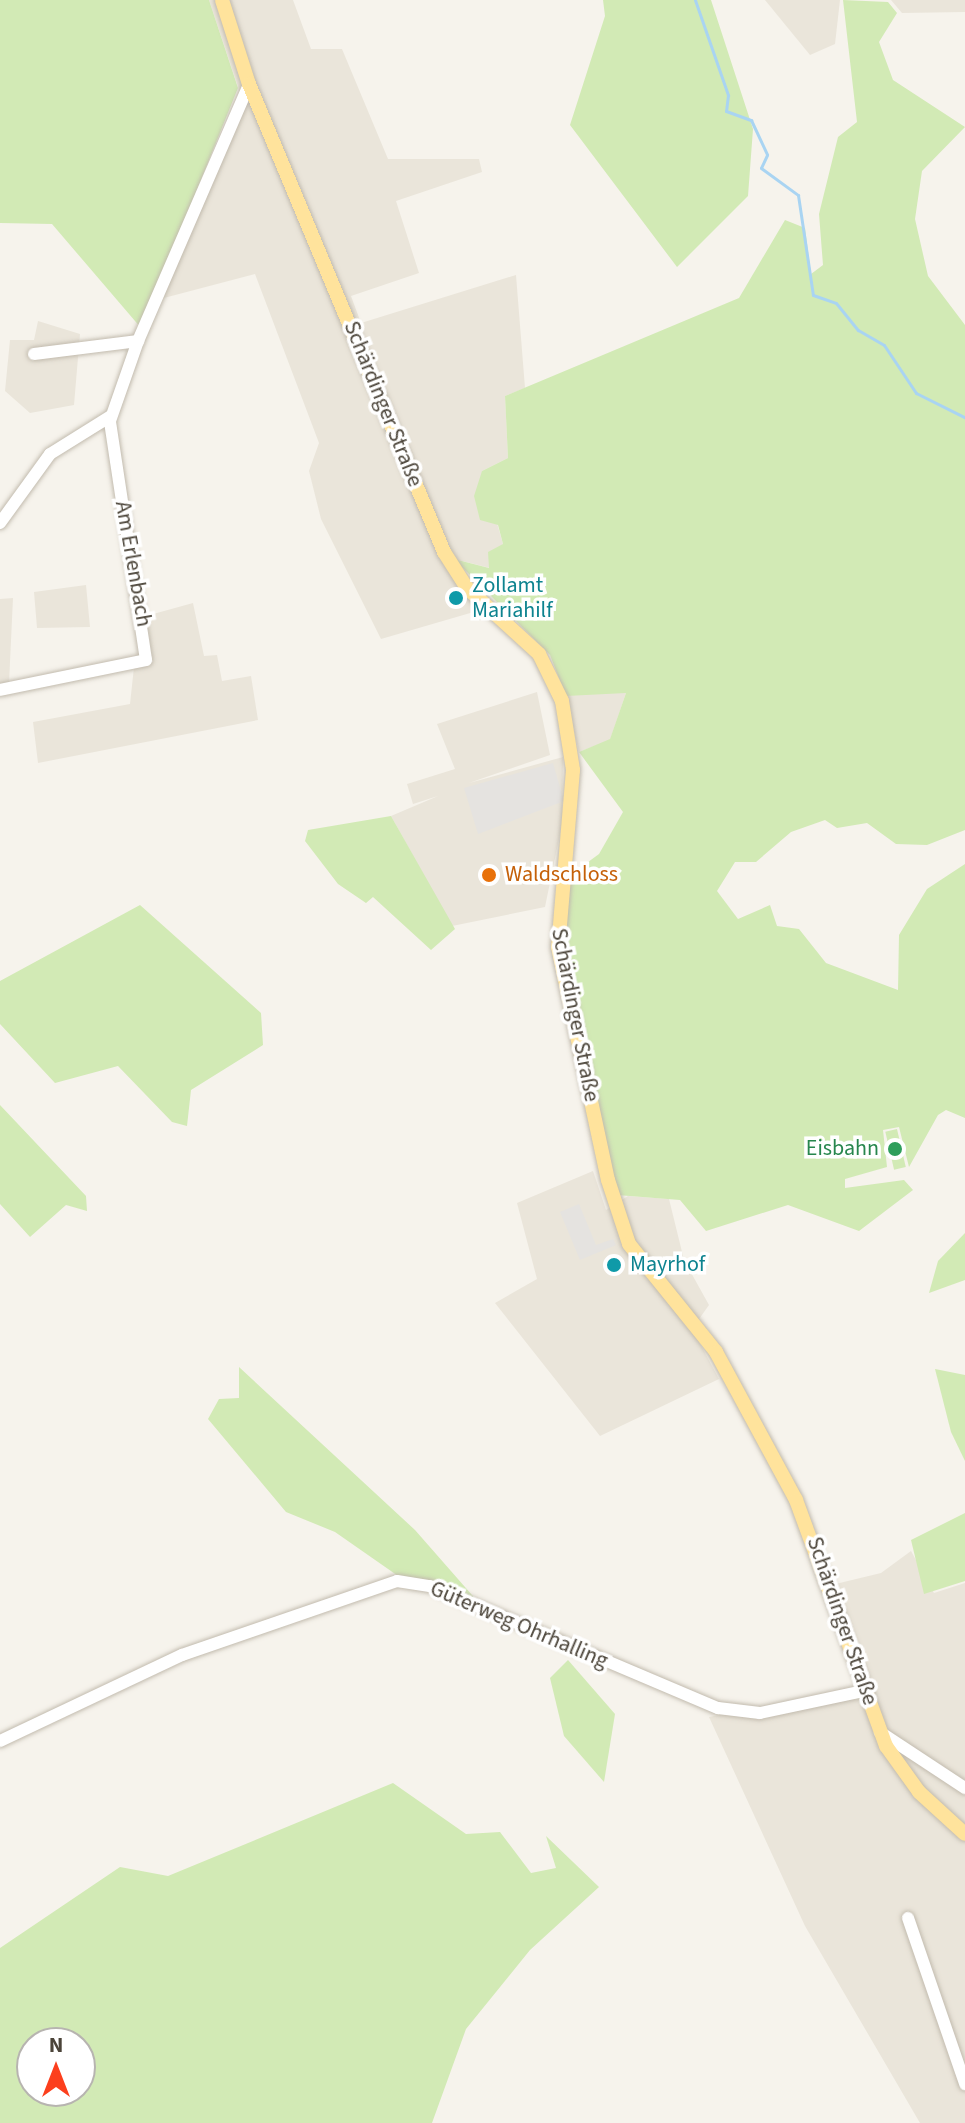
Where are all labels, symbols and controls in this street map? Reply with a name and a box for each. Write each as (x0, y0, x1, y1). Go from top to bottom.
street label: Schärdinger Straße (338, 317, 428, 491)
street label: Am Erlenbach (109, 499, 157, 629)
place label: Zollamt Mariahilf (472, 572, 553, 624)
marker: Zollamt Mariahilf (447, 589, 465, 607)
place label: Waldschloss (505, 862, 618, 888)
marker: Waldschloss (480, 866, 498, 884)
street label: Schärdinger Straße (545, 926, 605, 1104)
place label: Eisbahn (806, 1136, 879, 1162)
marker: Eisbahn (886, 1140, 904, 1158)
place label: Mayrhof (630, 1252, 705, 1278)
marker: Mayrhof (605, 1256, 623, 1274)
street label: Schärdinger Straße (801, 1533, 883, 1709)
street label: Güterweg Ohrhalling (426, 1576, 612, 1674)
north arrow (16, 2027, 96, 2107)
text: N (49, 2029, 63, 2061)

